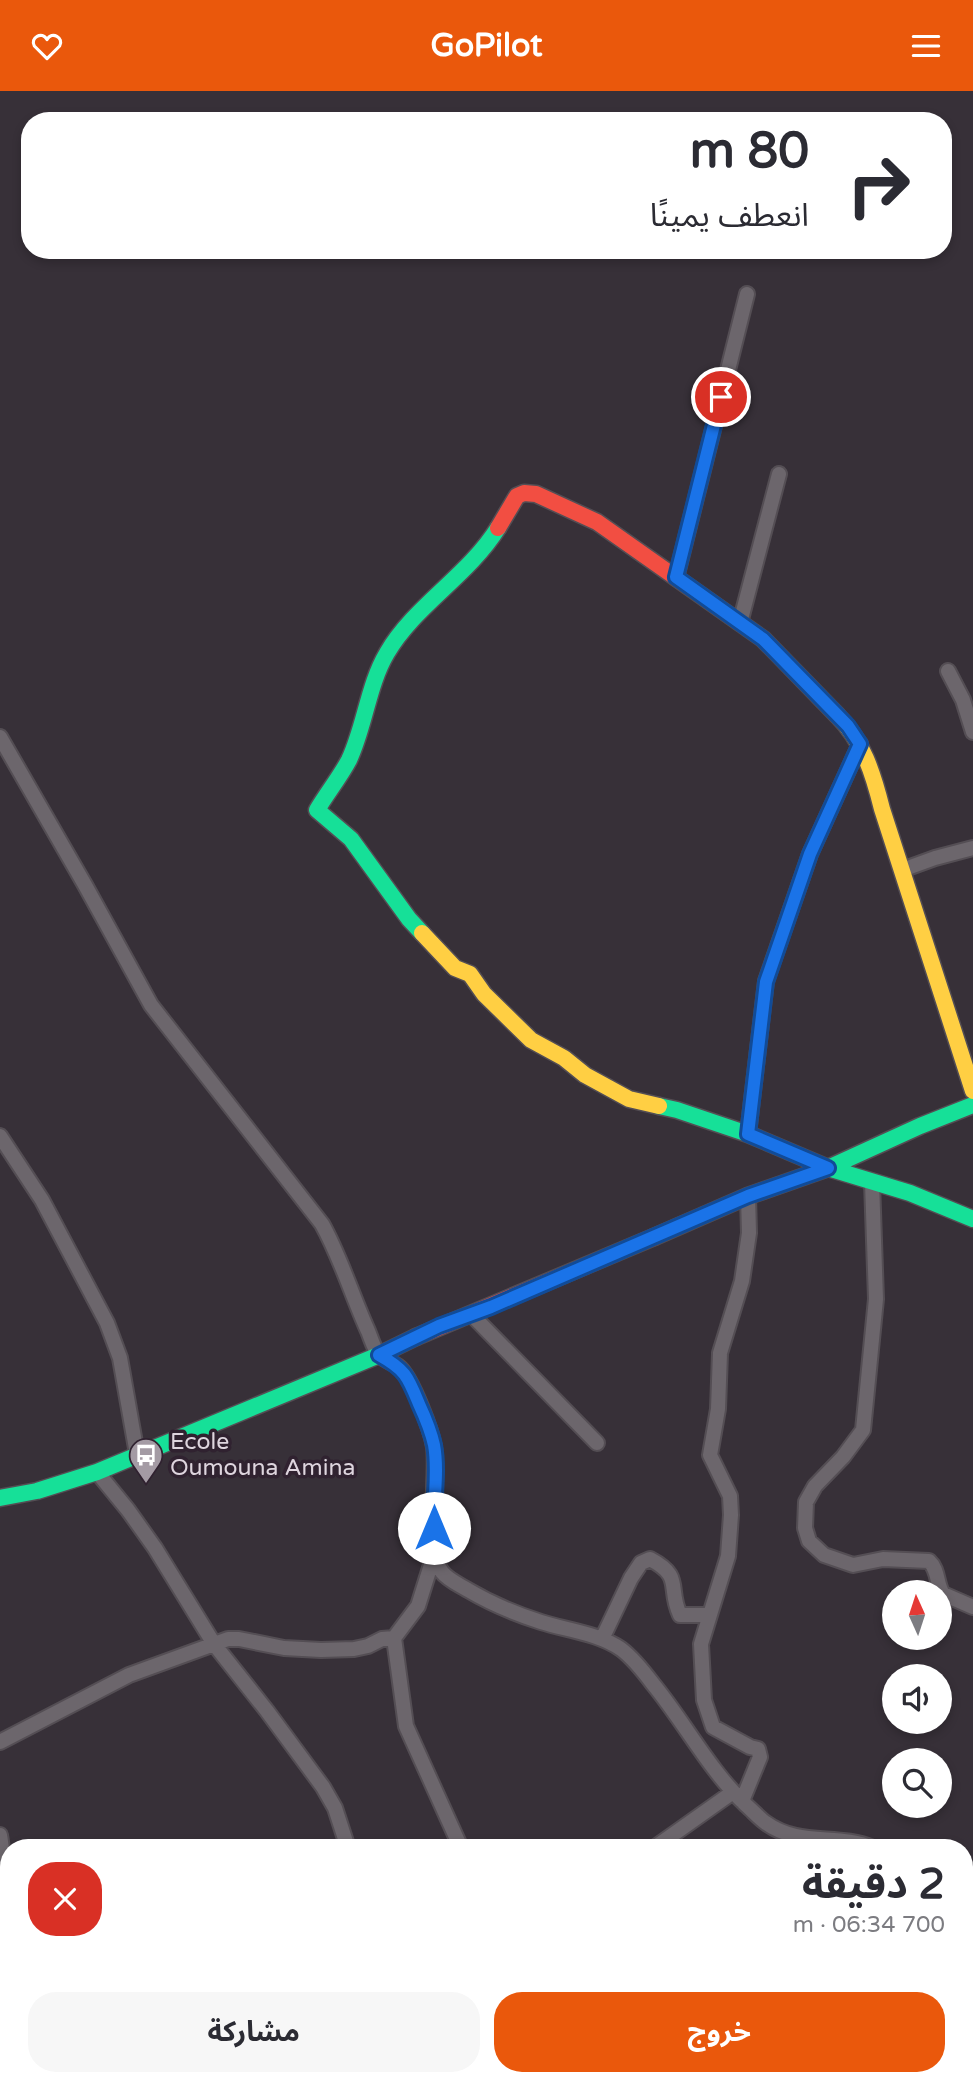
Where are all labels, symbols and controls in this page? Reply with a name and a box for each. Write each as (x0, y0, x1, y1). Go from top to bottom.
icon: heart (28, 27, 66, 65)
text: GoPilot (431, 27, 542, 65)
icon: menu (907, 27, 945, 65)
text: 80 m (690, 122, 809, 181)
icon: right (833, 140, 924, 231)
text: انعطف يمينًا (650, 197, 809, 235)
pin (691, 367, 751, 427)
icon: arrive (702, 378, 740, 416)
place label: Ecole Oumouna Amina (170, 1428, 355, 1482)
bus stop icon: Ecole Oumouna Amina (127, 1436, 165, 1485)
position arrow (397, 1491, 471, 1565)
north arrow (882, 1580, 952, 1650)
map controls (882, 1580, 952, 1818)
button: sound (882, 1664, 952, 1734)
button: search (882, 1748, 952, 1818)
text: 2 دقيقة (802, 1859, 945, 1910)
button: close (28, 1862, 102, 1936)
text: 700 m · 06:34 (793, 1911, 945, 1939)
button: مشاركة (28, 1992, 480, 2072)
button: خروج (494, 1992, 945, 2072)

